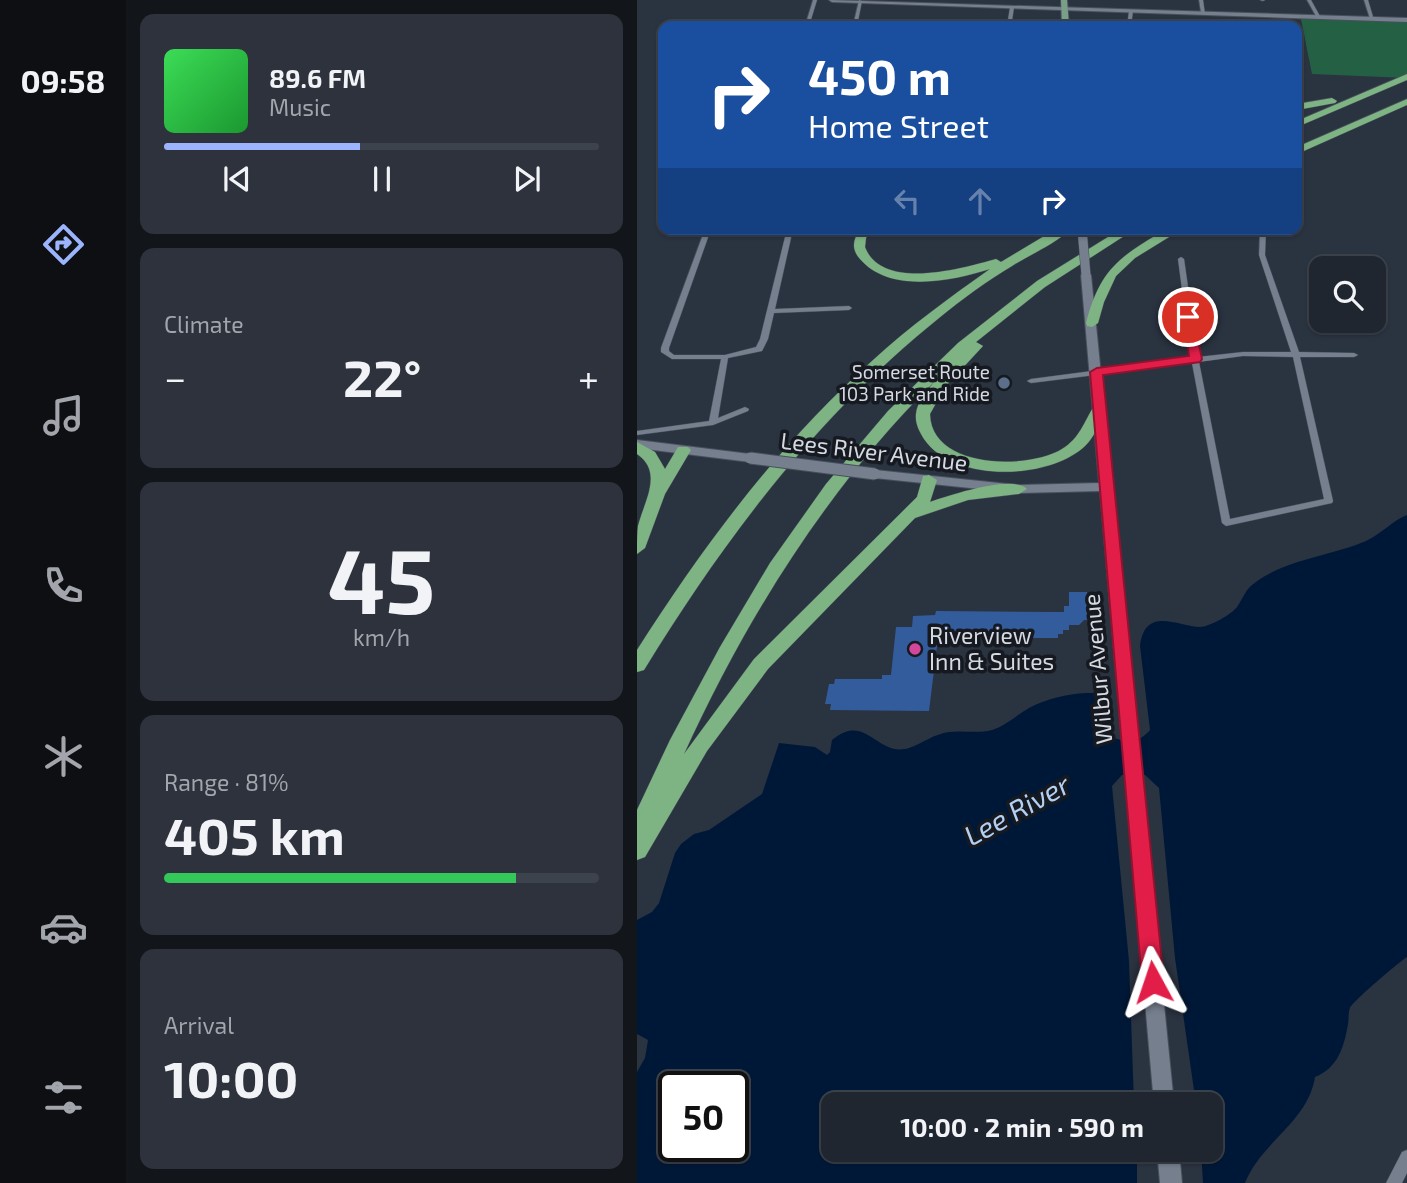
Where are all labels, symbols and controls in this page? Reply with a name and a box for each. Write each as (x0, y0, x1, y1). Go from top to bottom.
text: 450 m (808, 46, 951, 105)
icon: right (693, 49, 784, 140)
text: 09:58 (21, 61, 105, 99)
text: 89.6 FM (269, 62, 366, 93)
text: Music (269, 93, 331, 121)
text: Home Street (808, 106, 989, 144)
icon: previous (218, 160, 256, 198)
icon: pause (363, 160, 401, 198)
icon: next (508, 160, 546, 198)
icon: left (888, 182, 926, 220)
icon: ahead (961, 182, 999, 220)
icon: right (1034, 182, 1072, 220)
icon: directions (39, 220, 88, 269)
map controls (1309, 256, 1386, 333)
button: search (1309, 256, 1386, 333)
pin (1158, 287, 1218, 347)
icon: arrive (1169, 298, 1207, 336)
text: Climate (164, 310, 244, 338)
text: 22° (343, 345, 421, 407)
text: − (164, 354, 186, 400)
text: + (578, 354, 599, 400)
place label: Somerset Route 103 Park and Ride (839, 360, 990, 405)
marker: Somerset Route 103 Park and Ride (996, 375, 1012, 391)
icon: music (39, 391, 88, 440)
street label: Lees River Avenue (779, 426, 969, 476)
text: 45 (327, 523, 436, 632)
icon: phone (39, 561, 88, 610)
street label: Wilbur Avenue (1076, 593, 1118, 745)
place label: Riverview Inn & Suites (929, 621, 1054, 675)
text: km/h (353, 623, 410, 651)
marker: Riverview Inn & Suites (907, 641, 923, 657)
icon: climate (39, 732, 88, 781)
water label: Lee River (958, 766, 1076, 852)
text: Range · 81% (164, 768, 289, 796)
text: 405 km (164, 803, 345, 865)
icon: car (39, 903, 88, 952)
position arrow (1116, 945, 1190, 1019)
text: Arrival (164, 1011, 234, 1039)
text: 10:00 (164, 1046, 298, 1108)
speed limit sign: 50 (658, 1071, 749, 1162)
icon: filters (39, 1073, 88, 1122)
text: 10:00 · 2 min · 590 m (900, 1111, 1144, 1142)

